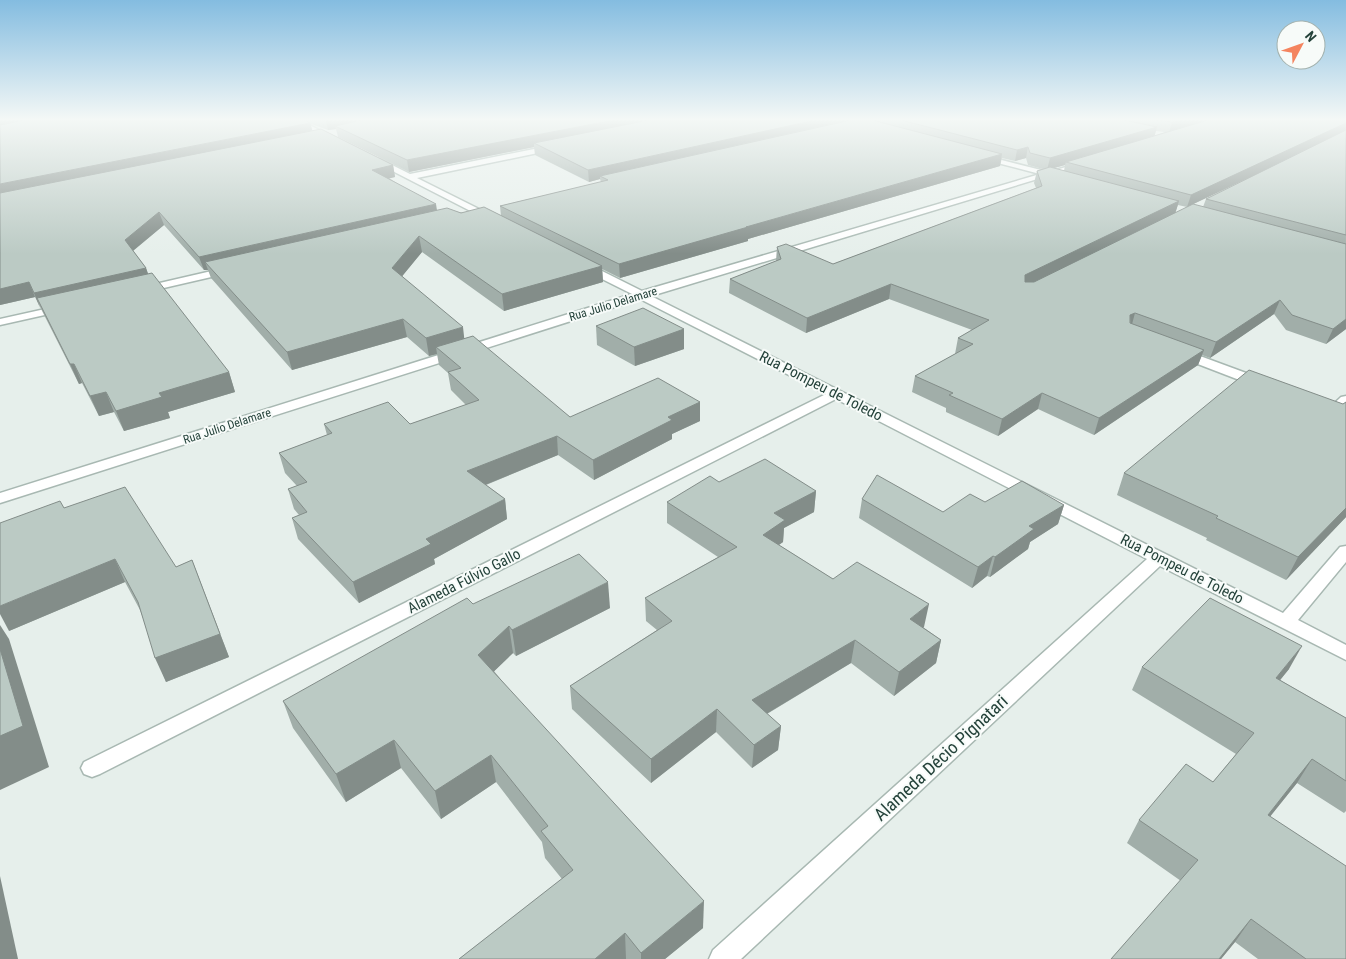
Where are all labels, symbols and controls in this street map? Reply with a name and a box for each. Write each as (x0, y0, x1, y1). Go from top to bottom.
north arrow (1276, 20, 1326, 70)
text: N (1302, 28, 1320, 45)
street label: Rua Julio Delamare (567, 284, 659, 324)
street label: Rua Pompeu de Toledo (756, 347, 886, 425)
street label: Rua Julio Delamare (181, 405, 273, 447)
street label: Rua Pompeu de Toledo (1117, 530, 1247, 608)
street label: Alameda Fúlvio Gallo (404, 545, 524, 617)
street label: Alameda Décio Pignatari (869, 690, 1012, 825)

